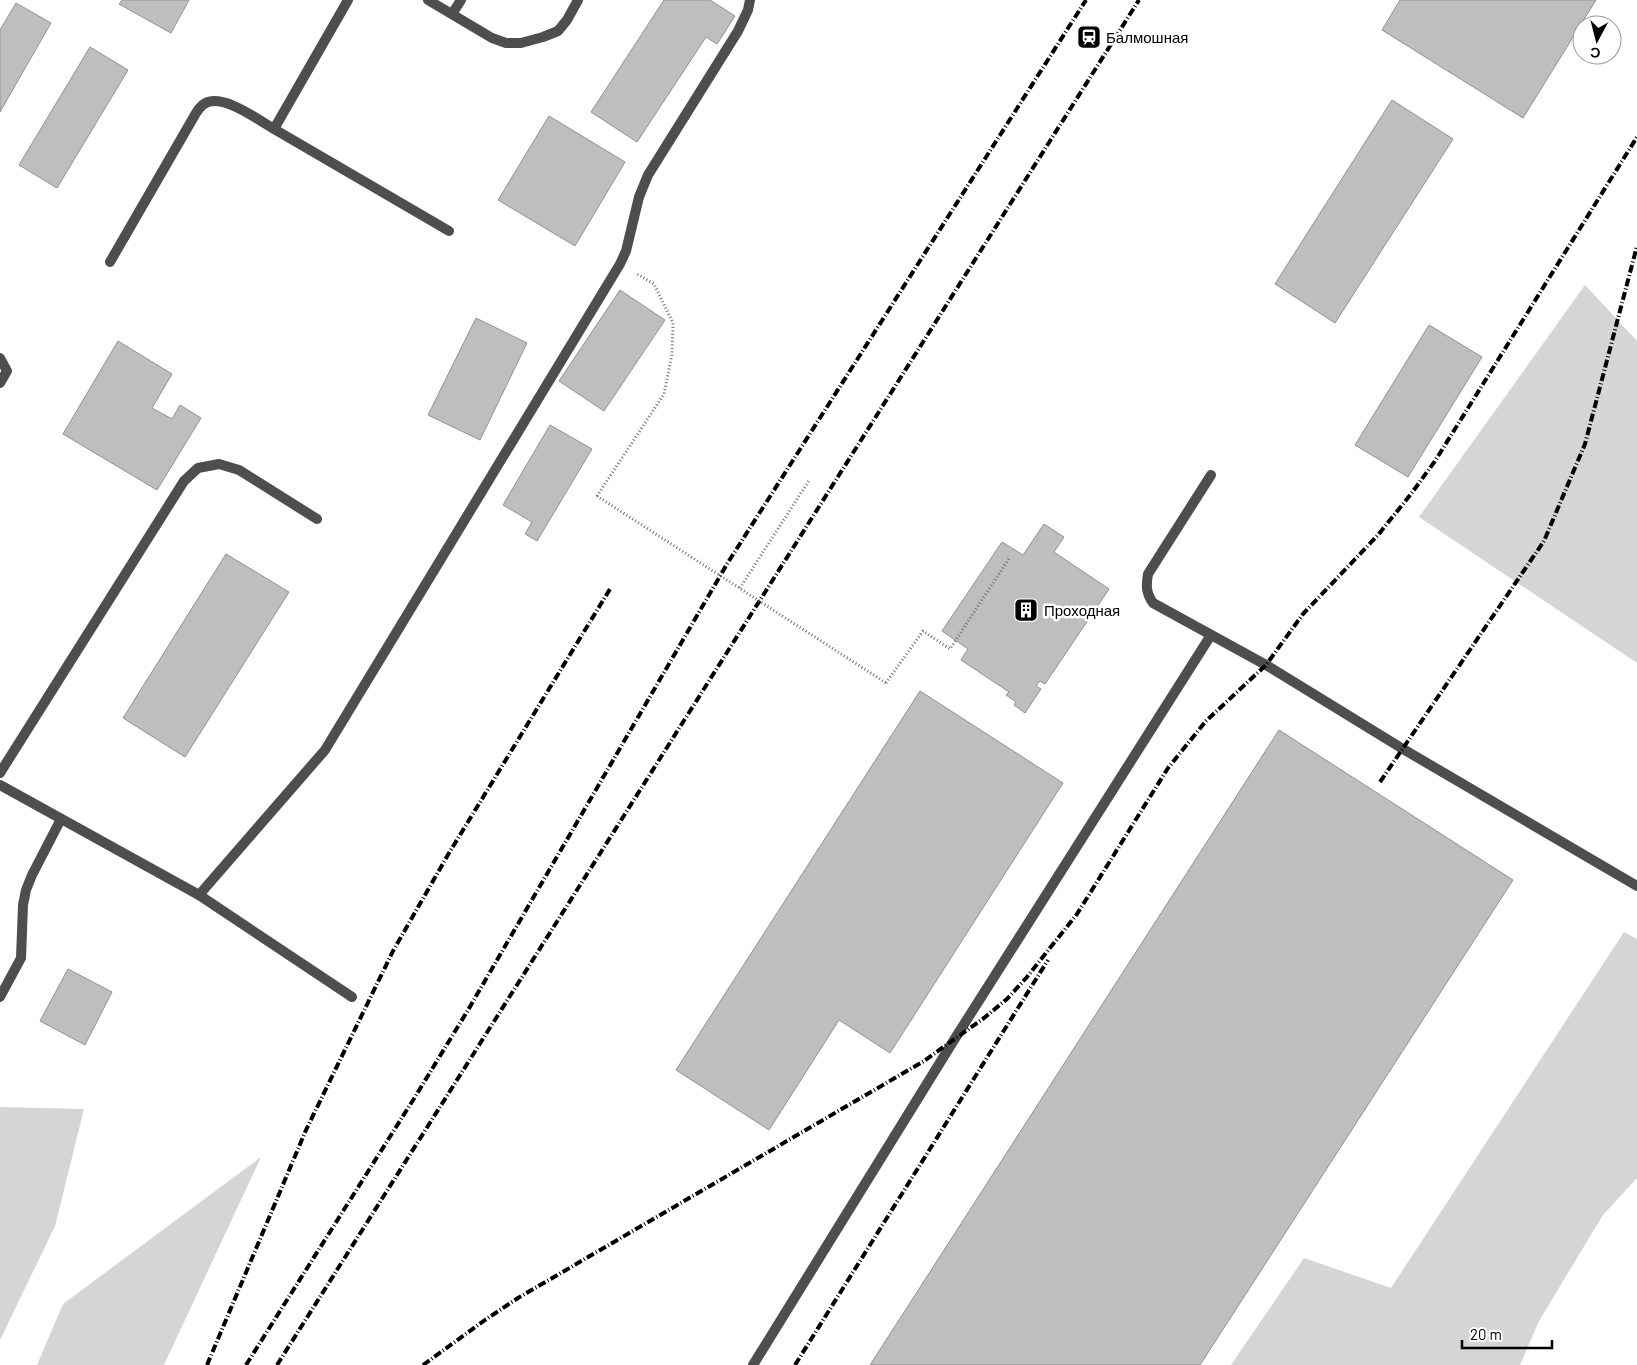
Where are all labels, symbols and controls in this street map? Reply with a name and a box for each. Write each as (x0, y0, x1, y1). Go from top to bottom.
north arrow (1572, 15, 1622, 65)
station icon: Балмошная (1076, 24, 1102, 50)
place label: Балмошная (1106, 28, 1188, 46)
text: С (1589, 44, 1601, 62)
building icon: Проходная (1013, 597, 1039, 623)
place label: Проходная (1044, 601, 1120, 619)
scale bar (1462, 1318, 1552, 1350)
text: 20 m (1470, 1325, 1502, 1343)

